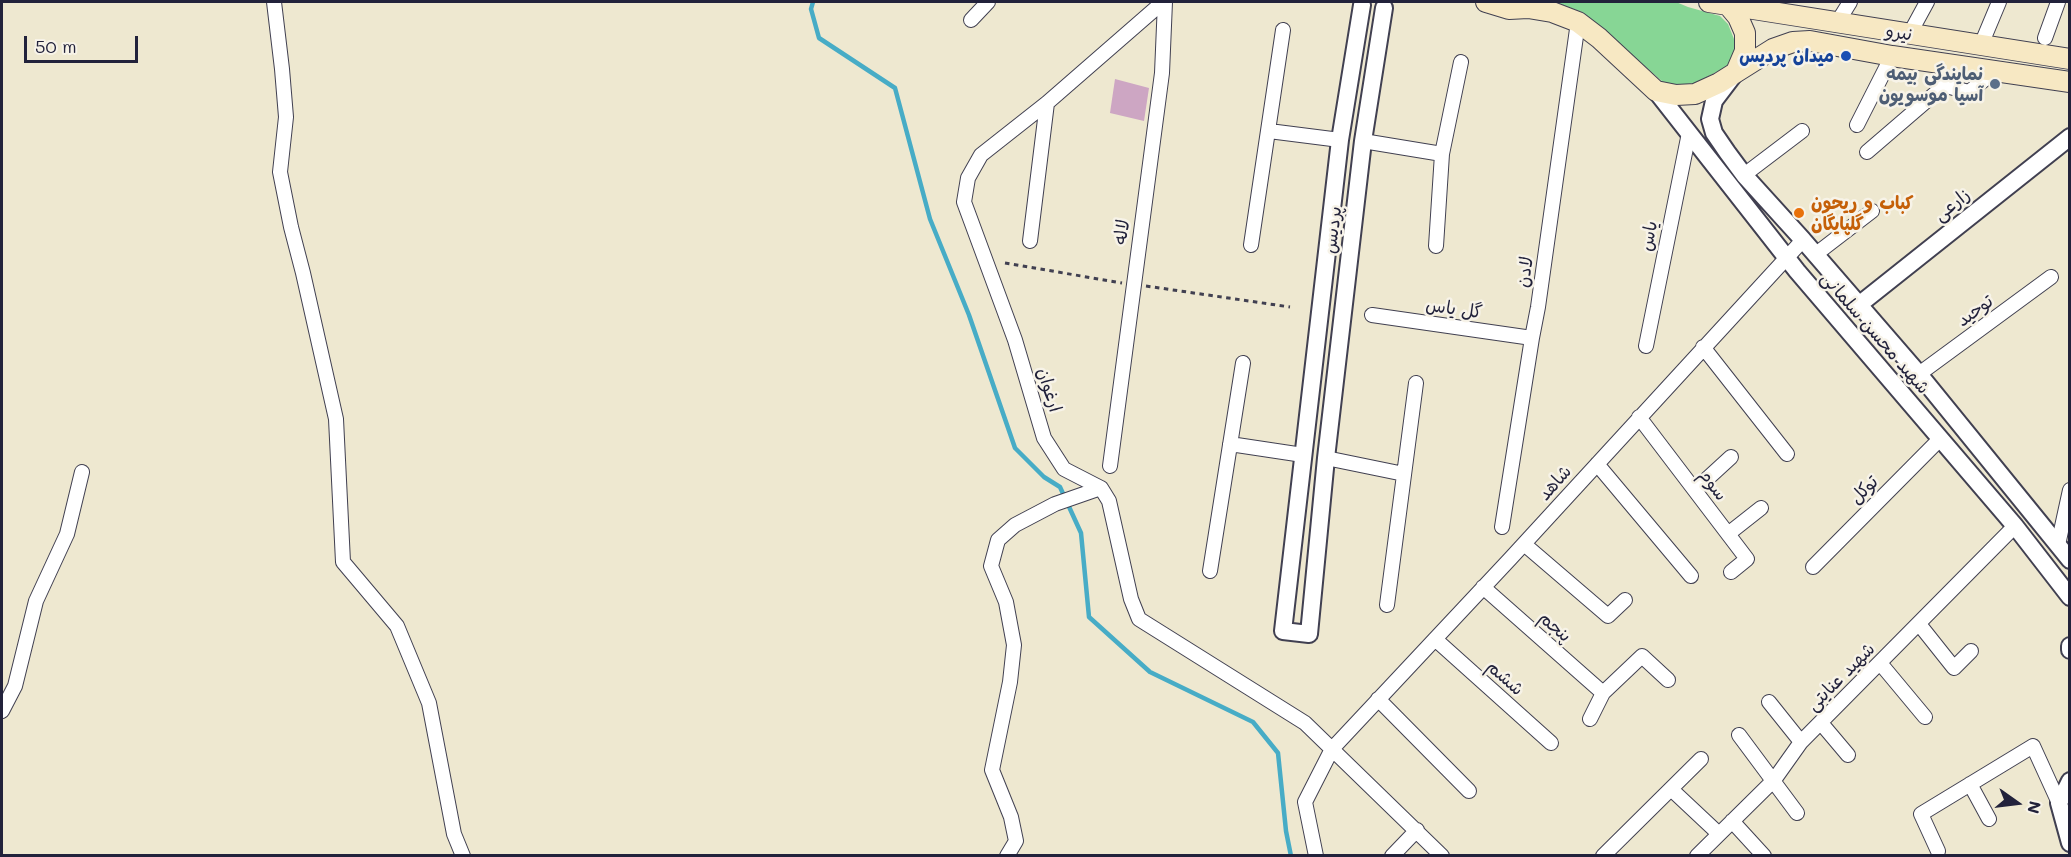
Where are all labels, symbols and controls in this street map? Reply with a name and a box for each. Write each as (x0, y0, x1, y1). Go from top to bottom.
street label: نیرو (1884, 20, 1914, 46)
scale bar (27, 24, 141, 62)
text: 50 m (35, 34, 77, 58)
place label: میدان پردیس (1739, 45, 1834, 67)
marker: میدان پردیس (1839, 49, 1853, 63)
place label: نمایندگی بیمه آسیا موسویون (1879, 63, 1983, 106)
marker: نمایندگی بیمه آسیا موسویون (1988, 77, 2002, 91)
street label: زارعی (1930, 184, 1974, 226)
place label: کباب و ریحون گلپایگان (1811, 192, 1913, 234)
street label: پردیس (1319, 205, 1347, 255)
marker: کباب و ریحون گلپایگان (1792, 206, 1806, 220)
street label: لاله (1110, 218, 1134, 246)
street label: یاس (1635, 219, 1663, 253)
street label: لادن (1512, 255, 1538, 289)
street label: شهید محسن سلمانی (1816, 268, 1934, 398)
street label: توحید (1953, 291, 1997, 331)
street label: گل یاس (1424, 294, 1484, 324)
street label: ارغوان (1032, 365, 1066, 415)
street label: شاهد (1534, 461, 1576, 505)
street label: سوم (1694, 465, 1732, 505)
street label: توکل (1845, 471, 1883, 509)
street label: پنجم (1534, 607, 1576, 647)
street label: شهید عنایتی (1802, 638, 1880, 716)
street label: ششم (1482, 656, 1528, 700)
north arrow (1987, 773, 2047, 833)
text: N (2023, 799, 2047, 816)

